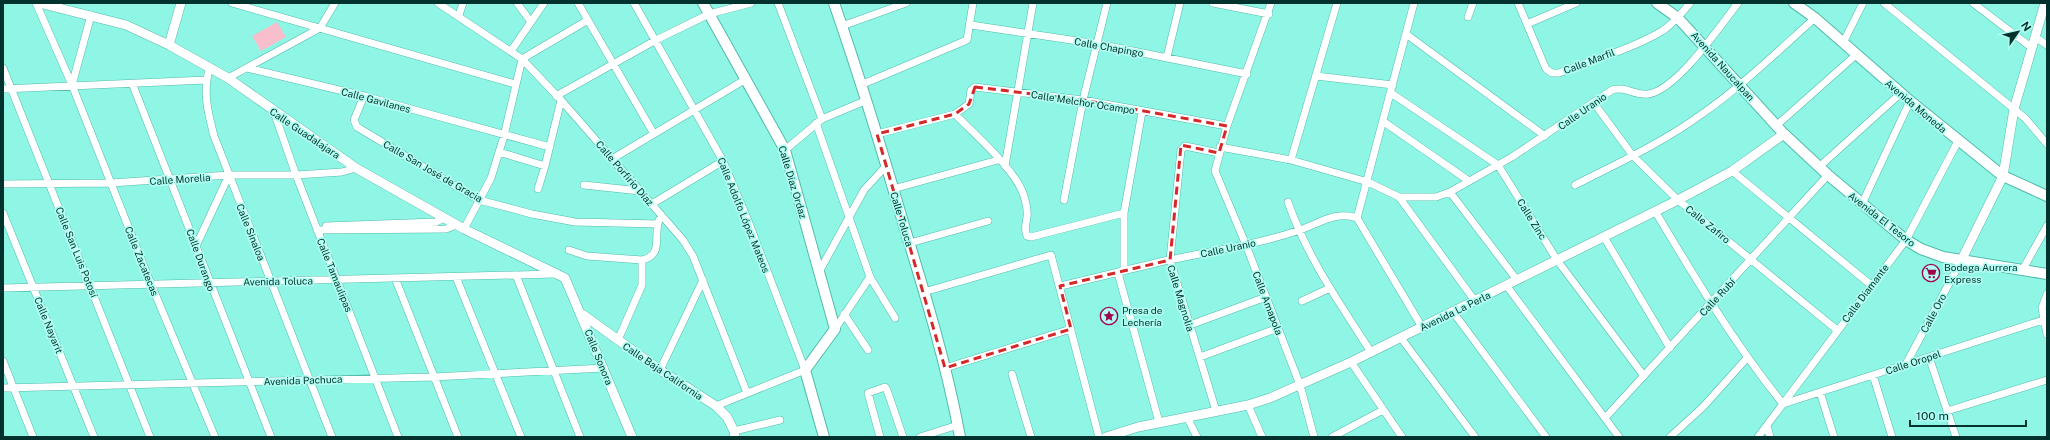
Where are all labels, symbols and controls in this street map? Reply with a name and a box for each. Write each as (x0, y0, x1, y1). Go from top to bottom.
north arrow (1998, 12, 2038, 52)
text: N (2019, 19, 2034, 33)
street label: Avenida Naucalpan (1689, 29, 1757, 103)
street label: Calle Chapingo (1073, 35, 1145, 59)
street label: Calle Marfil (1562, 46, 1616, 76)
street label: Avenida Moneda (1883, 77, 1949, 135)
street label: Calle Gavilanes (340, 85, 412, 115)
street label: Calle Melchor Ocampo (1030, 88, 1136, 116)
street label: Calle Uranio (1556, 90, 1609, 132)
street label: Calle Guadalajara (268, 105, 342, 161)
street label: Calle San José de Gracia (381, 138, 485, 204)
street label: Calle Porfirio Díaz (593, 138, 657, 208)
street label: Calle Díaz Ordaz (776, 144, 810, 220)
street label: Calle Adolfo López Mateos (715, 155, 773, 275)
street label: Calle Morelia (149, 171, 211, 187)
street label: Avenida El Tesoro (1846, 189, 1918, 249)
street label: Calle Toluca (888, 190, 916, 248)
street label: Calle Zinc (1515, 196, 1549, 242)
street label: Calle Sinaloa (234, 202, 268, 262)
street label: Calle Zafiro (1683, 202, 1733, 246)
street label: Calle San Luis Potosí (53, 205, 101, 300)
street label: Calle Zacatecas (123, 224, 161, 298)
street label: Calle Durango (184, 227, 218, 293)
street label: Calle Tamaulipas (315, 236, 355, 314)
street label: Calle Uranio (1199, 236, 1257, 260)
street label: Calle Diamante (1839, 261, 1891, 325)
place label: Bodega Aurrera Express (1944, 261, 2018, 285)
street label: Calle Magnolia (1165, 263, 1197, 333)
supermarket icon: Bodega Aurrera Express (1921, 263, 1941, 283)
street label: Calle Amapola (1250, 269, 1286, 337)
street label: Avenida Toluca (243, 274, 313, 288)
street label: Calle Rubí (1697, 275, 1738, 318)
street label: Avenida La Perla (1418, 289, 1492, 333)
street label: Calle Oro (1918, 291, 1949, 335)
street label: Calle Nayarit (32, 295, 66, 355)
place label: Presa de Lechería (1122, 304, 1163, 328)
place icon: Presa de Lechería (1099, 306, 1119, 326)
street label: Calle Sonora (582, 327, 616, 387)
street label: Calle Baja California (621, 340, 705, 402)
street label: Calle Oropel (1884, 347, 1942, 377)
street label: Avenida Pachuca (263, 373, 343, 387)
scale bar (1910, 402, 2026, 428)
text: 100 m (1916, 409, 1949, 423)

